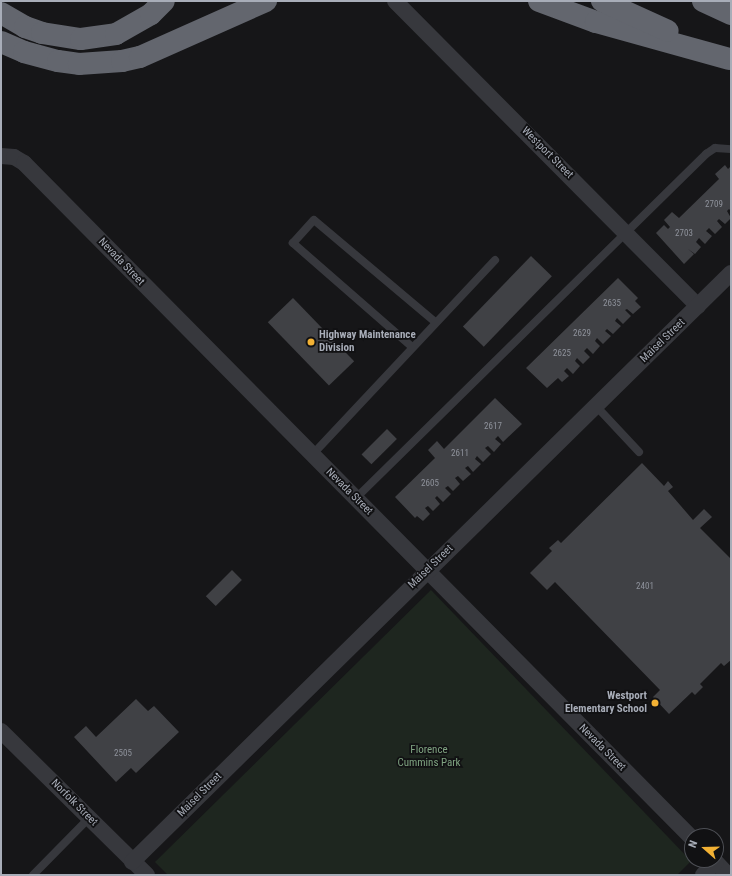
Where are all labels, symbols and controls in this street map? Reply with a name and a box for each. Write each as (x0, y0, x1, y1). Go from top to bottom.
street label: Westport Street (518, 124, 576, 182)
house number: 2709 (705, 199, 723, 209)
house number: 2703 (675, 228, 693, 238)
street label: Nevada Street (95, 236, 147, 288)
house number: 2635 (603, 298, 621, 308)
street label: Maisel Street (638, 316, 688, 366)
house number: 2629 (573, 328, 591, 338)
place label: Highway Maintenance Division (319, 329, 416, 355)
marker: Highway Maintenance Division (306, 337, 316, 347)
house number: 2625 (553, 348, 571, 358)
house number: 2617 (484, 421, 502, 431)
house number: 2611 (451, 448, 469, 458)
street label: Nevada Street (323, 466, 375, 518)
house number: 2605 (421, 478, 439, 488)
street label: Maisel Street (406, 542, 456, 592)
house number: 2401 (636, 581, 654, 591)
place label: Westport Elementary School (565, 690, 647, 716)
marker: Westport Elementary School (650, 698, 660, 708)
street label: Nevada Street (576, 722, 628, 774)
park label: Florence Cummins Park (397, 744, 461, 770)
house number: 2505 (114, 748, 132, 758)
street label: Maisel Street (175, 770, 225, 820)
street label: Norfolk Street (48, 777, 100, 829)
north arrow (684, 828, 724, 868)
text: N (686, 839, 700, 849)

